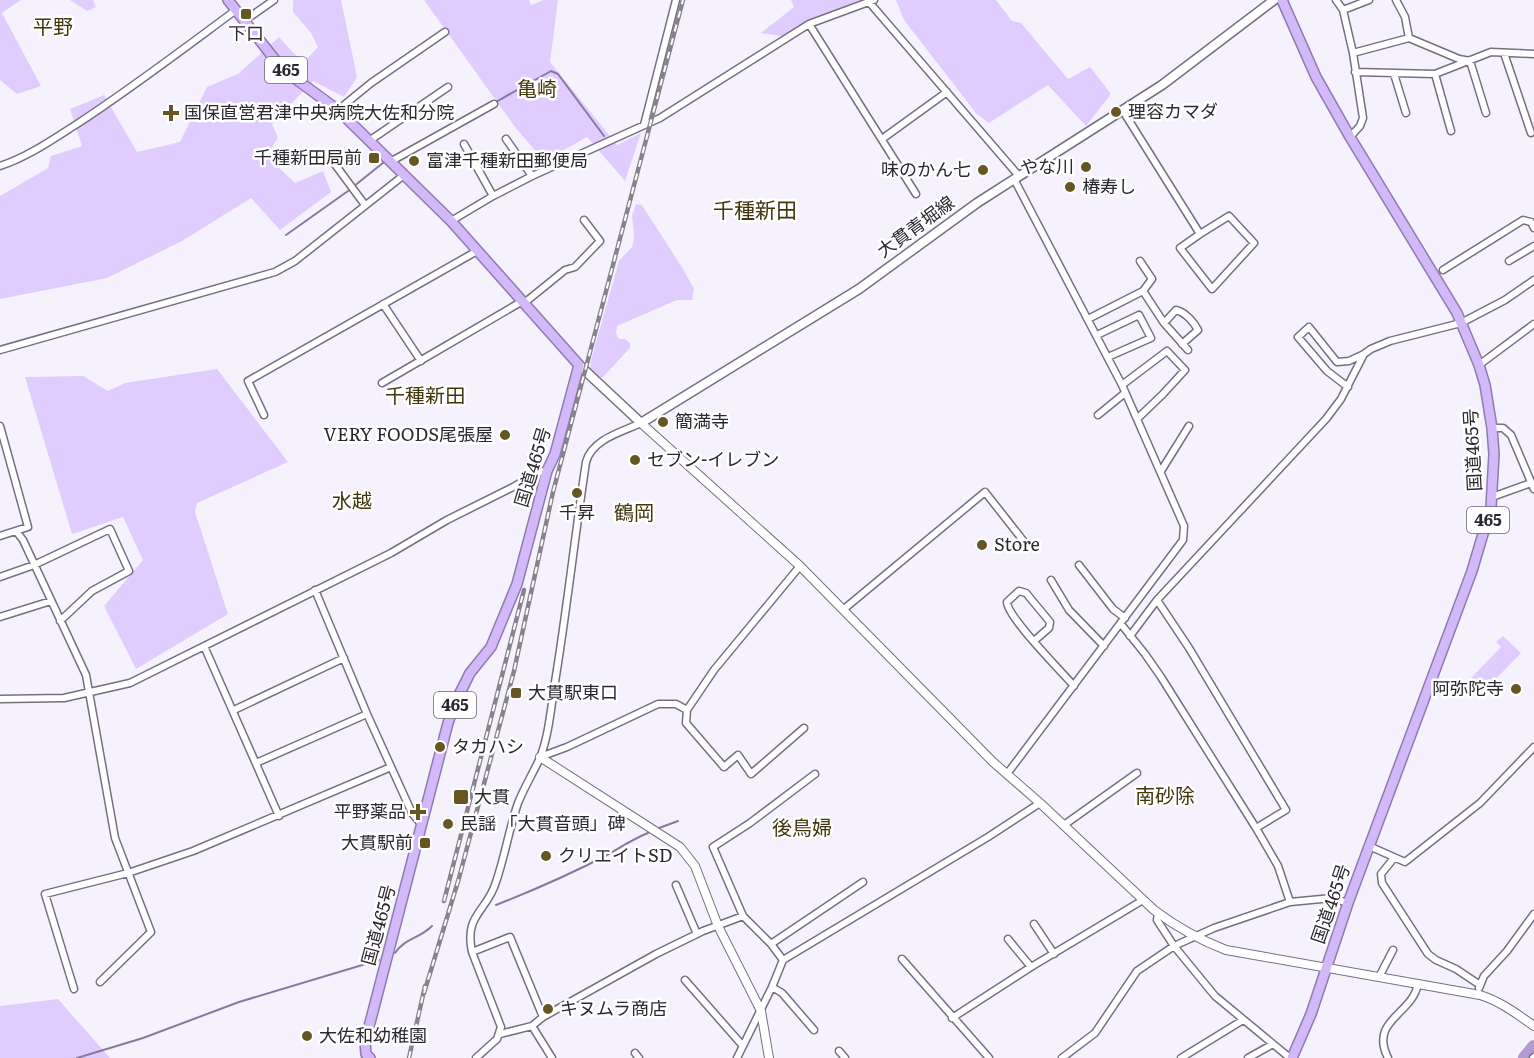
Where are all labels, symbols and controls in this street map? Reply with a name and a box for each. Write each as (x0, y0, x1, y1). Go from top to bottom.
marker: 下口 (239, 7, 253, 21)
district label: 平野 (33, 10, 73, 40)
place label: 下口 (228, 19, 264, 46)
road number: 465 (265, 57, 307, 83)
district label: 亀崎 (517, 72, 557, 102)
place label: 理容カマダ (1128, 97, 1218, 124)
place label: 国保直営君津中央病院大佐和分院 (184, 98, 454, 125)
marker: 国保直営君津中央病院大佐和分院 (162, 104, 180, 122)
marker: 理容カマダ (1109, 105, 1123, 119)
place label: 千種新田局前 (254, 143, 362, 170)
place label: 富津千種新田郵便局 (426, 146, 588, 173)
marker: 千種新田局前 (367, 151, 381, 165)
place label: やな川 (1020, 152, 1074, 179)
marker: 富津千種新田郵便局 (407, 154, 421, 168)
place label: 味のかん七 (881, 155, 971, 182)
marker: やな川 (1079, 160, 1093, 174)
marker: 味のかん七 (976, 163, 990, 177)
place label: 椿寿し (1082, 172, 1136, 199)
marker: 椿寿し (1063, 180, 1077, 194)
street label: 大貫青堀線 (871, 188, 959, 263)
district label: 千種新田 (713, 193, 797, 224)
district label: 千種新田 (385, 379, 465, 409)
place label: 簡満寺 (675, 407, 729, 434)
street label: 国道465号 (1456, 408, 1487, 492)
marker: 簡満寺 (656, 415, 670, 429)
place label: VERY FOODS尾張屋 (324, 420, 493, 447)
street label: 国道465号 (507, 423, 557, 510)
marker: VERY FOODS尾張屋 (498, 428, 512, 442)
place label: セブン-イレブン (647, 445, 779, 472)
marker: セブン-イレブン (628, 453, 642, 467)
district label: 水越 (332, 484, 372, 514)
marker: 千昇 (570, 486, 584, 500)
district label: 鶴岡 (614, 496, 654, 526)
place label: 千昇 (559, 498, 595, 525)
road number: 465 (1467, 507, 1509, 533)
place label: Store (994, 530, 1040, 557)
marker: Store (975, 538, 989, 552)
place label: 阿弥陀寺 (1432, 674, 1504, 701)
place label: 大貫駅東口 (528, 678, 618, 705)
marker: 阿弥陀寺 (1509, 682, 1523, 696)
marker: 大貫駅東口 (509, 686, 523, 700)
road number: 465 (434, 692, 476, 718)
place label: タカハシ (452, 732, 524, 759)
marker: タカハシ (433, 740, 447, 754)
district label: 南砂除 (1135, 779, 1195, 809)
place label: 大貫 (474, 782, 510, 809)
marker: 大貫 (452, 788, 470, 806)
place label: 平野薬品 (334, 797, 406, 824)
marker: 平野薬品 (411, 805, 425, 819)
place label: 民謡 「大貫音頭」碑 (460, 809, 626, 836)
district label: 後鳥婦 (772, 811, 832, 841)
marker: 民謡 「大貫音頭」碑 (441, 817, 455, 831)
place label: 大貫駅前 (341, 828, 413, 855)
marker: 大貫駅前 (418, 836, 432, 850)
place label: クリエイトSD (558, 841, 673, 868)
marker: クリエイトSD (539, 849, 553, 863)
street label: 国道465号 (1303, 860, 1356, 947)
street label: 国道465号 (354, 881, 401, 968)
place label: キヌムラ商店 (560, 994, 667, 1021)
marker: キヌムラ商店 (541, 1002, 555, 1016)
place label: 大佐和幼稚園 (319, 1021, 427, 1048)
marker: 大佐和幼稚園 (300, 1029, 314, 1043)

